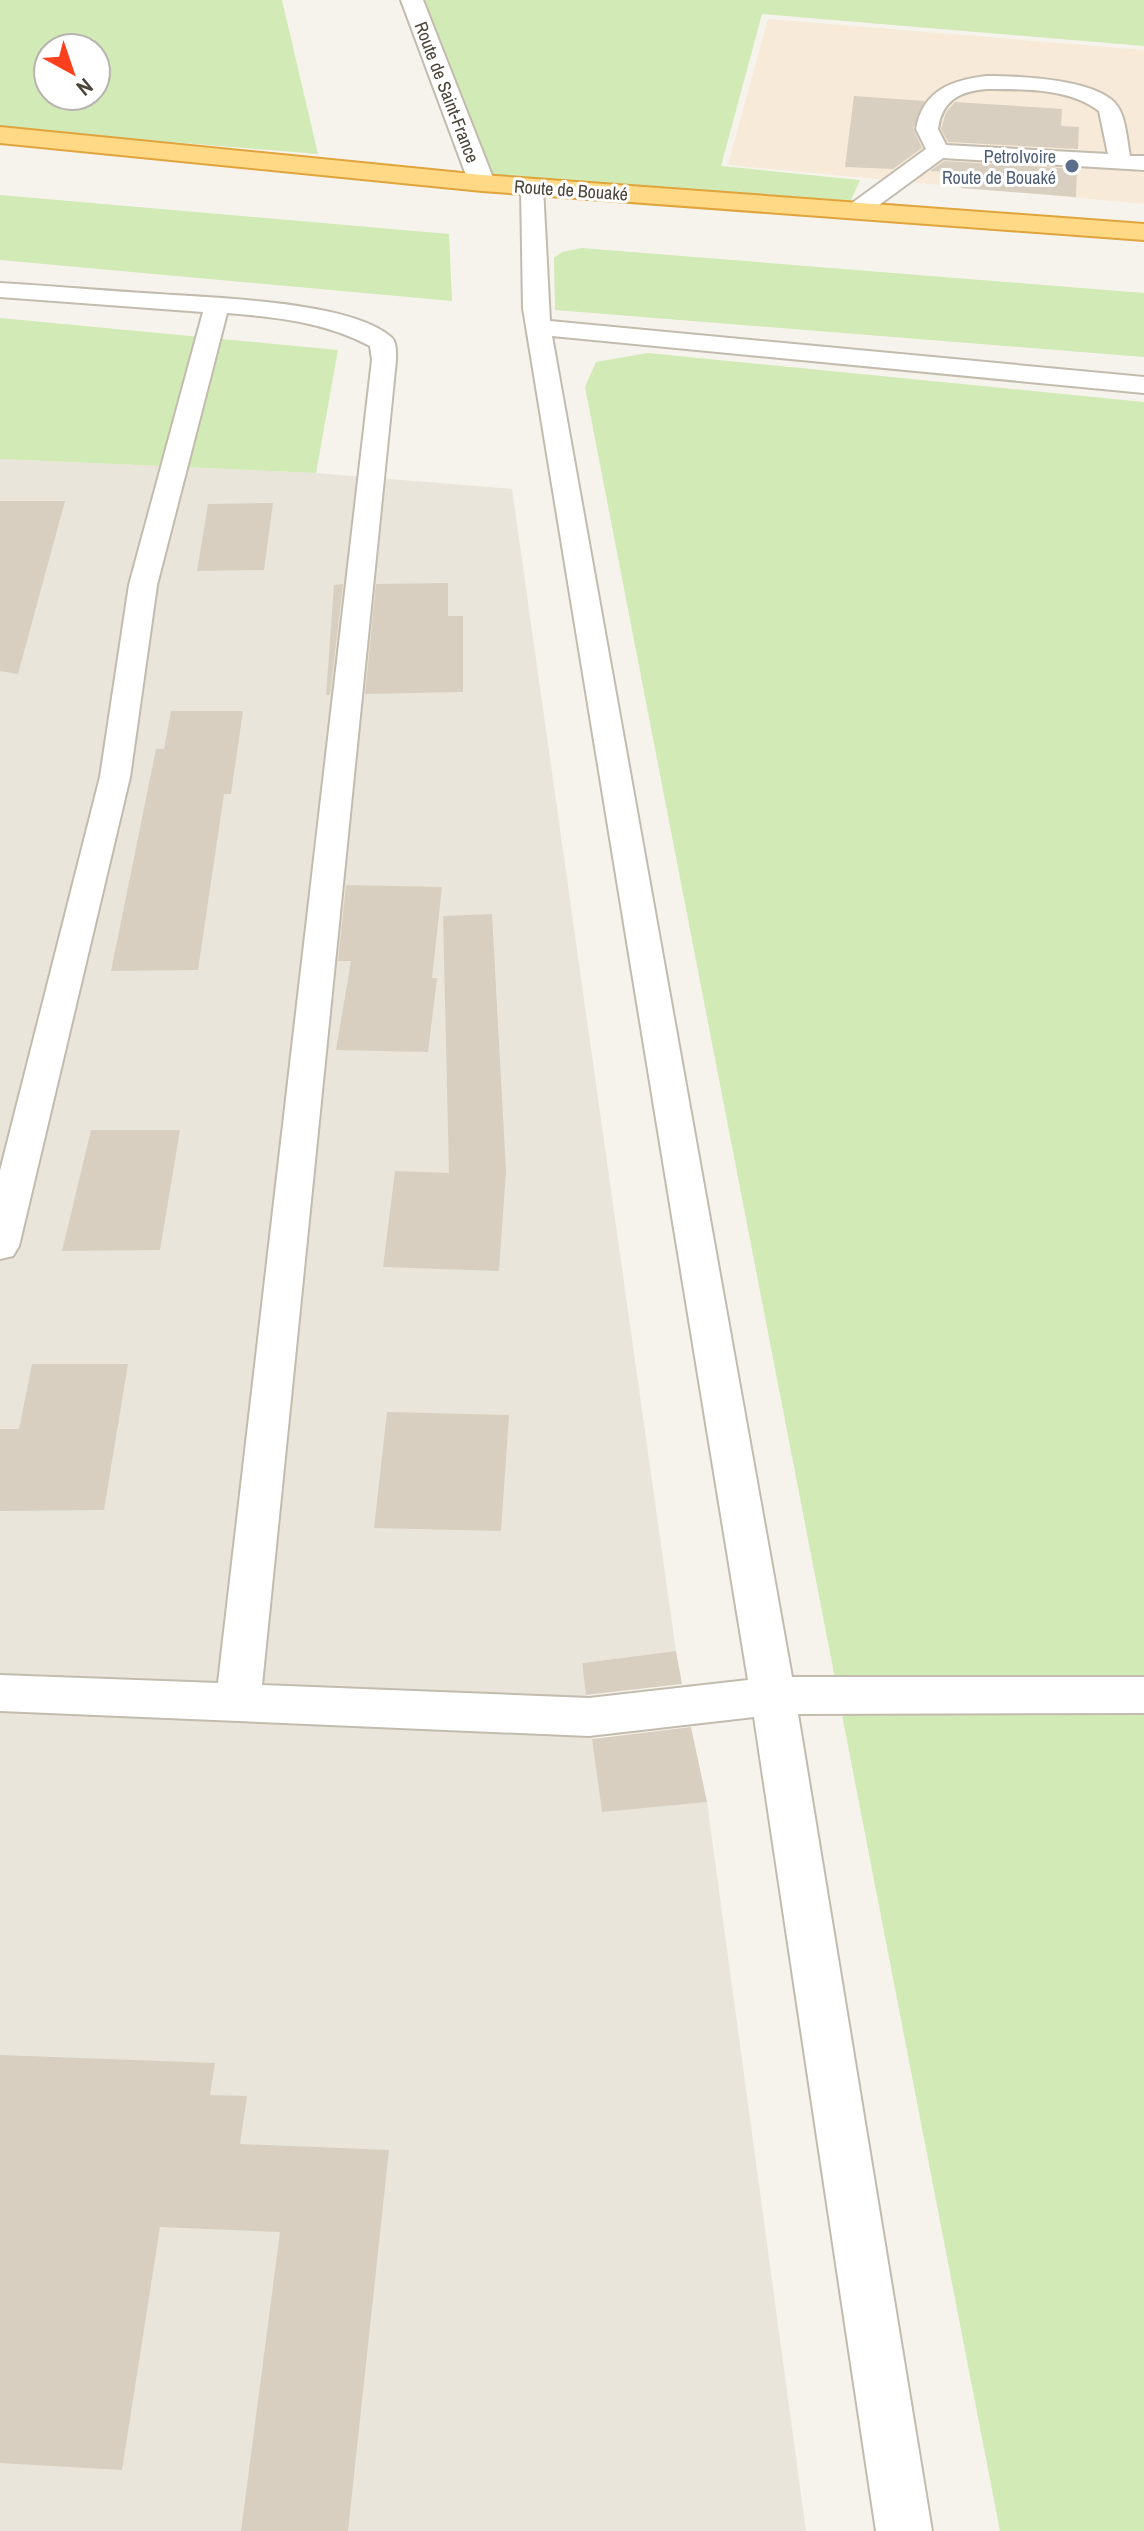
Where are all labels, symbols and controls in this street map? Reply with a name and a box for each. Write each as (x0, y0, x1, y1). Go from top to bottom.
street label: Route de Saint-France (409, 18, 485, 166)
north arrow (32, 32, 112, 112)
text: N (70, 72, 99, 103)
place label: PetroIvoire Route de Bouaké (942, 144, 1056, 190)
marker: PetroIvoire Route de Bouaké (1063, 157, 1081, 175)
street label: Route de Bouaké (513, 174, 629, 206)

